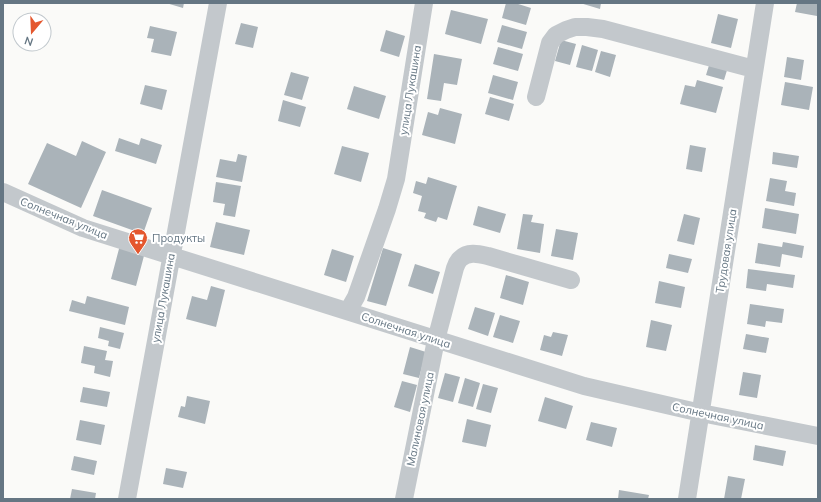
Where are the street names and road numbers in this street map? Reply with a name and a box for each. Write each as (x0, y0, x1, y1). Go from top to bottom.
street label: улица Лукашина (396, 44, 424, 136)
street label: Солнечная улица (18, 194, 110, 242)
street label: Трудовая улица (712, 208, 740, 294)
street label: улица Лукашина (148, 252, 178, 344)
street label: Солнечная улица (359, 309, 453, 351)
street label: Малиновая улица (403, 371, 437, 467)
street label: Солнечная улица (671, 399, 765, 433)

